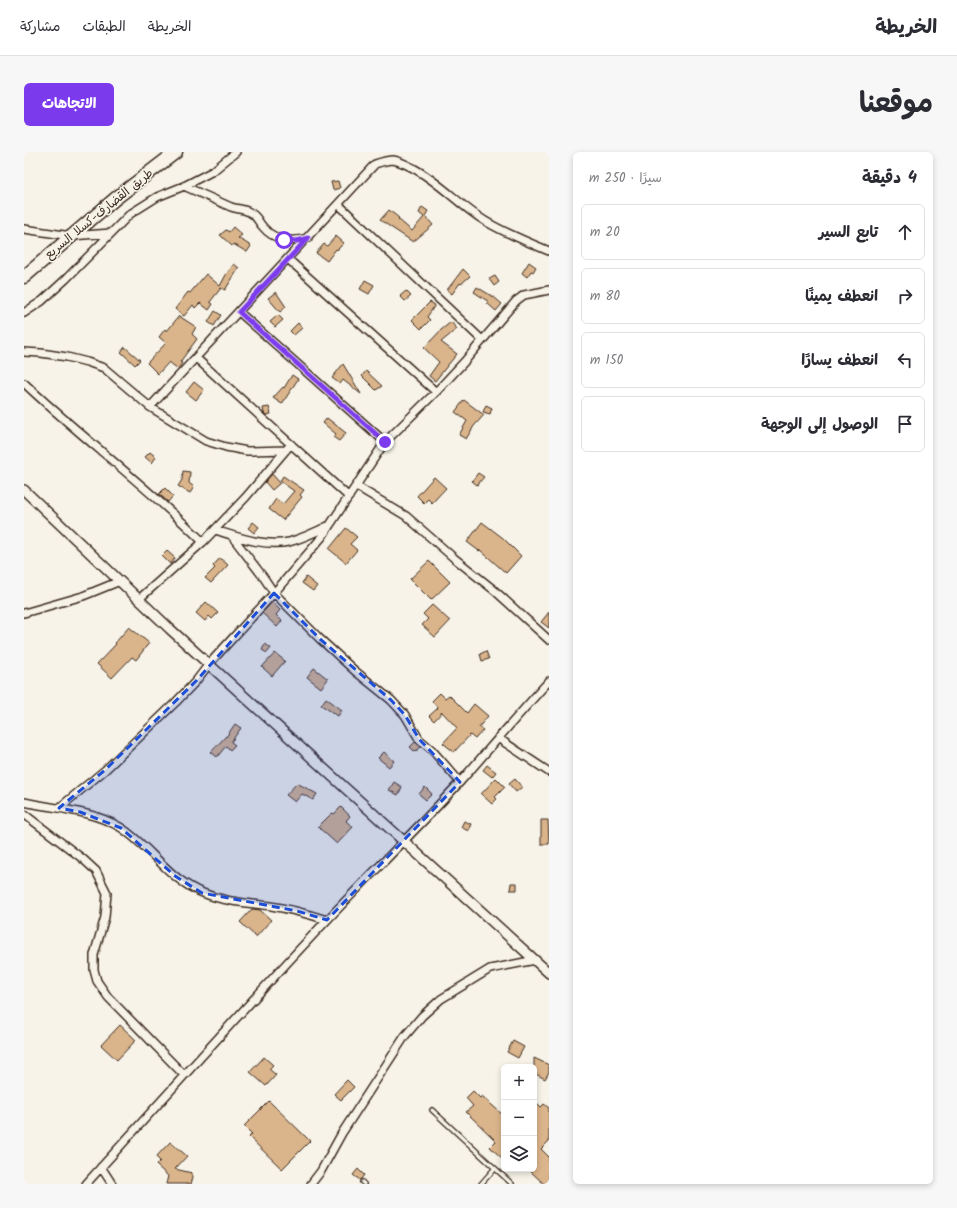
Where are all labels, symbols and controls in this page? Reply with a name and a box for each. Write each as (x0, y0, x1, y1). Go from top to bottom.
text: الخريطة (875, 13, 937, 43)
text: مشاركة (20, 16, 60, 38)
text: الطبقات (82, 16, 126, 38)
text: الخريطة (148, 16, 191, 38)
text: موقعنا (859, 82, 933, 127)
button: الاتجاهات (24, 83, 114, 126)
street label: طريق القضارف-كسلا السريع (40, 164, 158, 264)
text: 4 دقيقة (862, 165, 917, 192)
text: سيرًا · 250 m (589, 168, 662, 189)
text: تابع السير (819, 221, 878, 245)
icon: ahead (894, 221, 916, 243)
text: 20 m (590, 222, 620, 243)
route start (275, 231, 293, 249)
text: انعطف يمينًا (805, 285, 878, 309)
icon: right (894, 285, 916, 307)
text: 80 m (590, 286, 620, 307)
text: انعطف يسارًا (801, 349, 878, 373)
icon: left (894, 349, 916, 371)
text: 150 m (590, 350, 623, 371)
text: الوصول إلى الوجهة (761, 413, 878, 437)
icon: arrive (894, 413, 916, 435)
route end (376, 433, 394, 451)
map controls (501, 1064, 537, 1172)
button: + (501, 1064, 537, 1100)
button: − (501, 1100, 537, 1136)
button: layers (501, 1136, 537, 1172)

